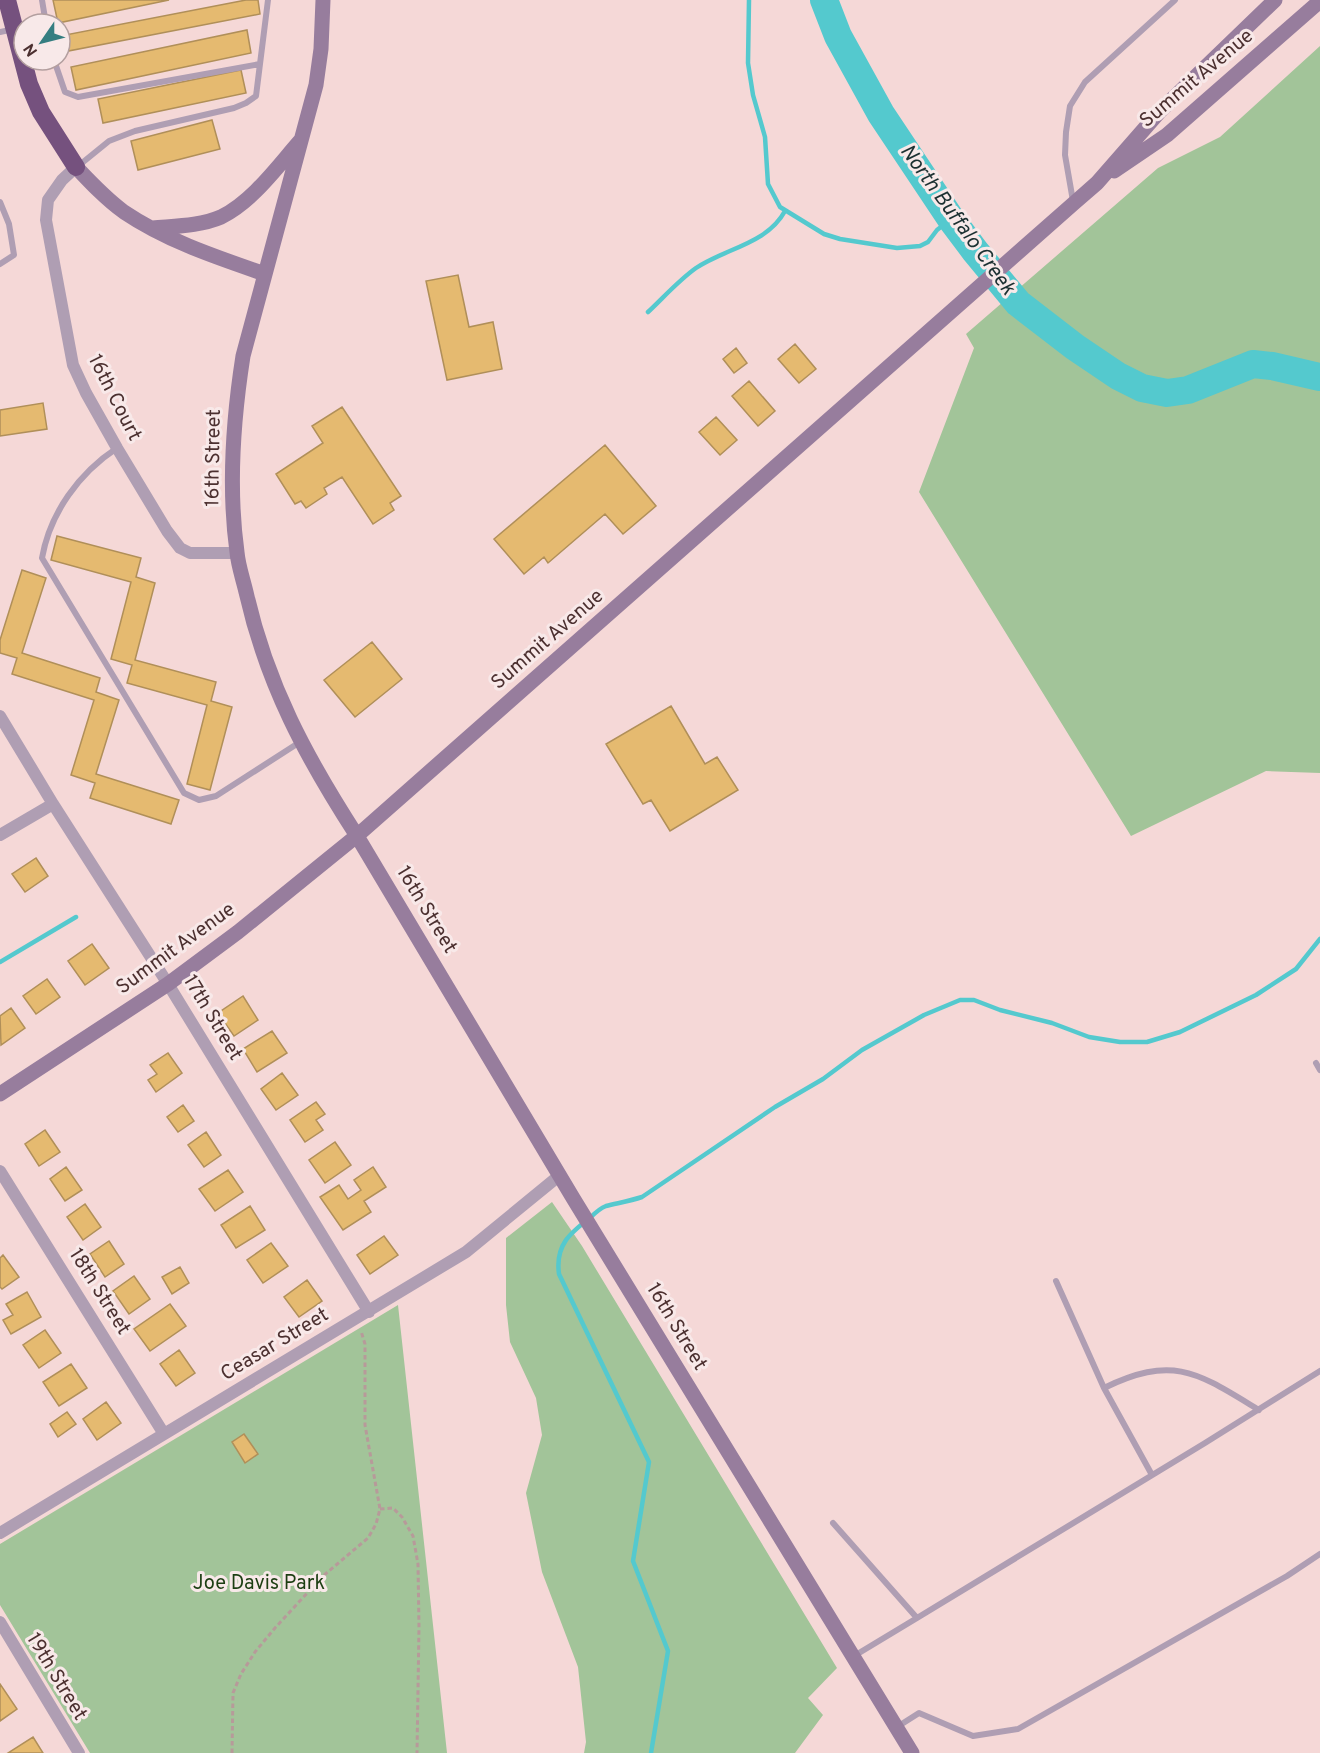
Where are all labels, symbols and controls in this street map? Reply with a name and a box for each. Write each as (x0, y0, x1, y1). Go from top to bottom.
north arrow (12, 12, 72, 72)
street label: Summit Avenue (1135, 24, 1259, 134)
text: N (20, 39, 43, 60)
water label: North Buffalo Creek (893, 139, 1021, 301)
street label: 16th Court (81, 350, 147, 446)
street label: 16th Street (200, 409, 228, 507)
street label: Summit Avenue (486, 584, 610, 696)
street label: 16th Street (390, 861, 462, 959)
street label: Summit Avenue (111, 897, 241, 1001)
street label: 17th Street (176, 970, 248, 1066)
street label: 18th Street (62, 1244, 136, 1340)
street label: 16th Street (640, 1278, 712, 1376)
street label: Ceasar Street (216, 1303, 334, 1387)
park label: Joe Davis Park (193, 1571, 325, 1597)
street label: 19th Street (20, 1628, 92, 1726)

